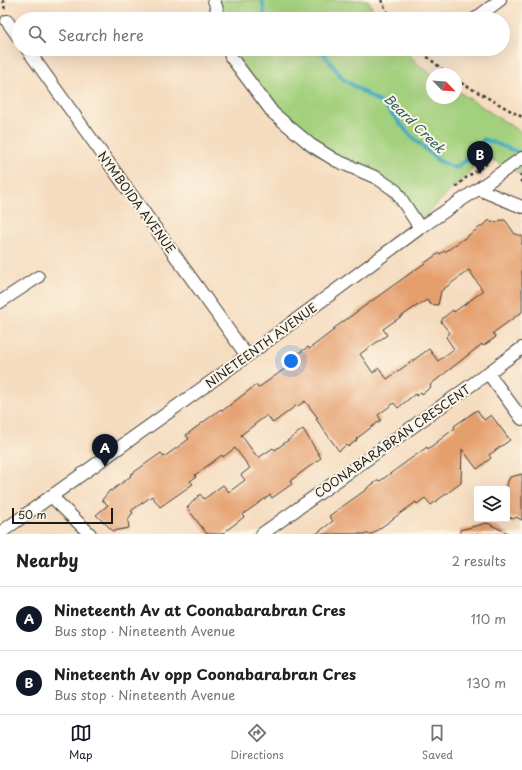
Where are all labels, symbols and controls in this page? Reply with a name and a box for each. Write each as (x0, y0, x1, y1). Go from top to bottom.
search box (12, 12, 510, 56)
icon: search (26, 23, 48, 45)
text: Search here (58, 23, 144, 46)
north arrow (426, 68, 462, 104)
water label: Beard Creek (380, 89, 451, 158)
pin: B (467, 141, 493, 174)
street label: NYMBOIDA AVENUE (94, 147, 180, 257)
street label: NINETEENTH AVENUE (201, 298, 321, 392)
your location (281, 351, 301, 371)
street label: COONABARABRAN CRESCENT (310, 380, 474, 502)
pin: A (92, 434, 118, 467)
map controls (474, 486, 510, 522)
button: layers (474, 486, 510, 522)
scale bar (12, 506, 113, 525)
text: 50 m (18, 506, 47, 523)
text: Nearby (16, 547, 78, 573)
text: 2 results (452, 551, 506, 570)
text: Nineteenth Av at Coonabarabran Cres (54, 598, 346, 621)
text: A (24, 609, 34, 628)
text: 110 m (471, 609, 506, 628)
text: Bus stop · Nineteenth Avenue (54, 621, 235, 640)
text: Nineteenth Av opp Coonabarabran Cres (54, 662, 356, 685)
text: B (25, 673, 33, 692)
text: 130 m (467, 673, 506, 692)
text: Bus stop · Nineteenth Avenue (54, 685, 235, 704)
tab: Map (69, 722, 92, 763)
tab: Directions (230, 722, 284, 763)
tab: Saved (422, 722, 453, 763)

